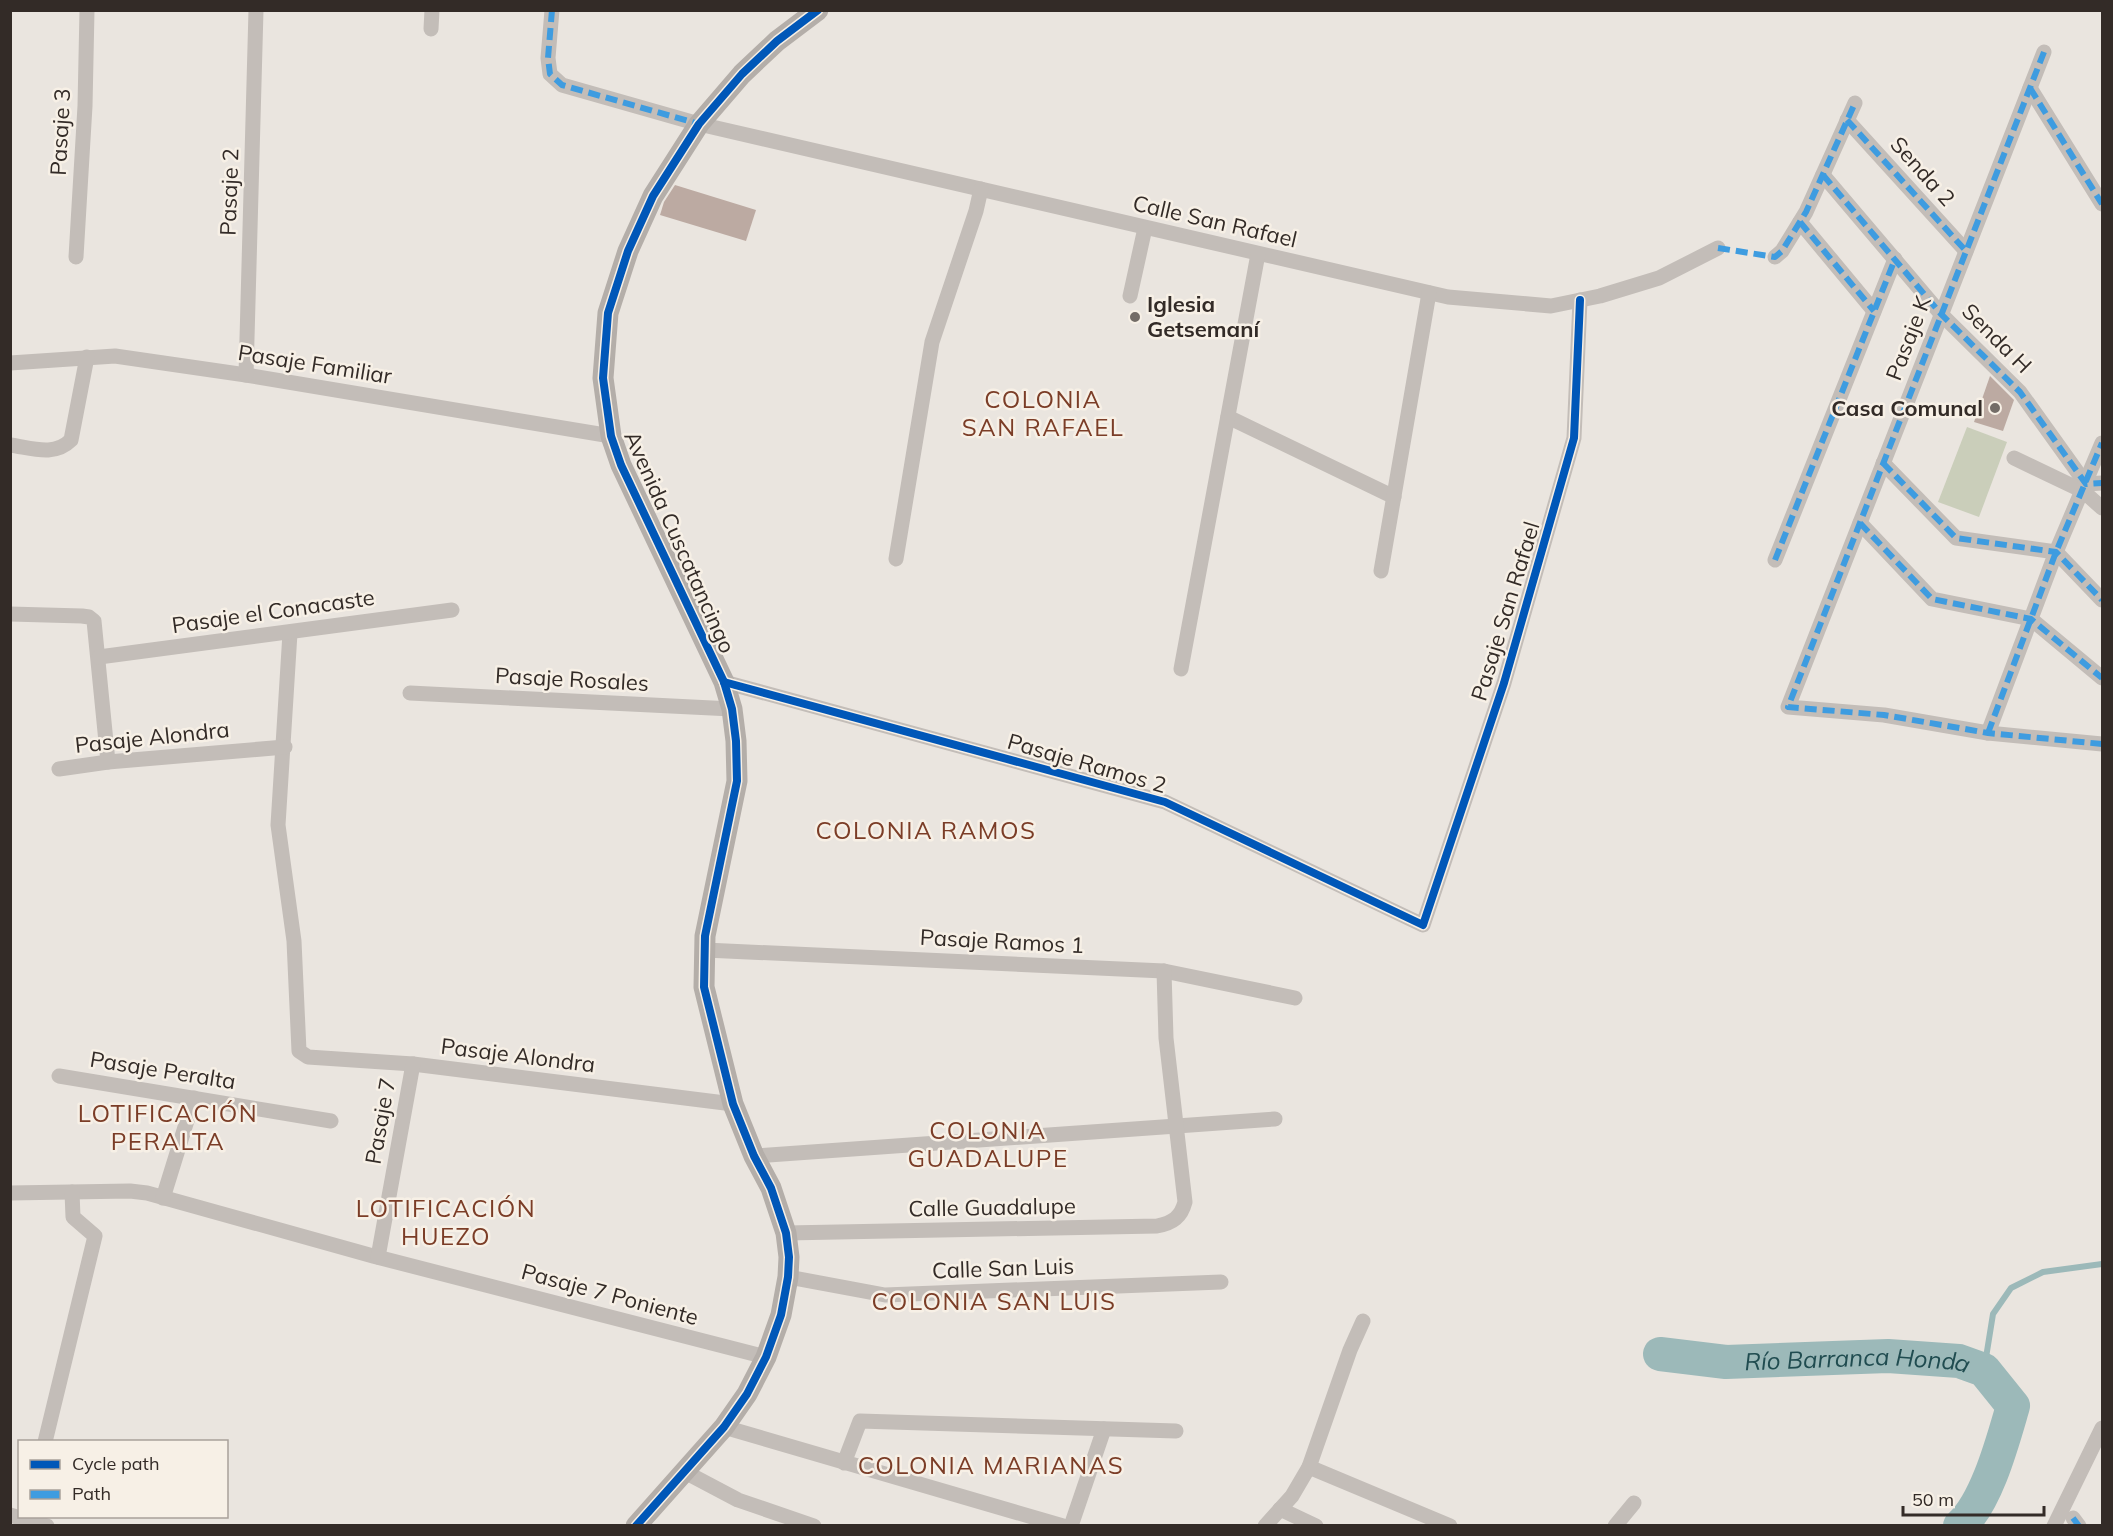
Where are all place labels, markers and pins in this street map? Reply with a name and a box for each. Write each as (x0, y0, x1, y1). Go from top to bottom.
place label: Iglesia Getsemaní (1147, 290, 1260, 343)
marker: Iglesia Getsemaní (1128, 310, 1142, 324)
place label: Casa Comunal (1831, 394, 1983, 422)
marker: Casa Comunal (1988, 401, 2002, 415)

